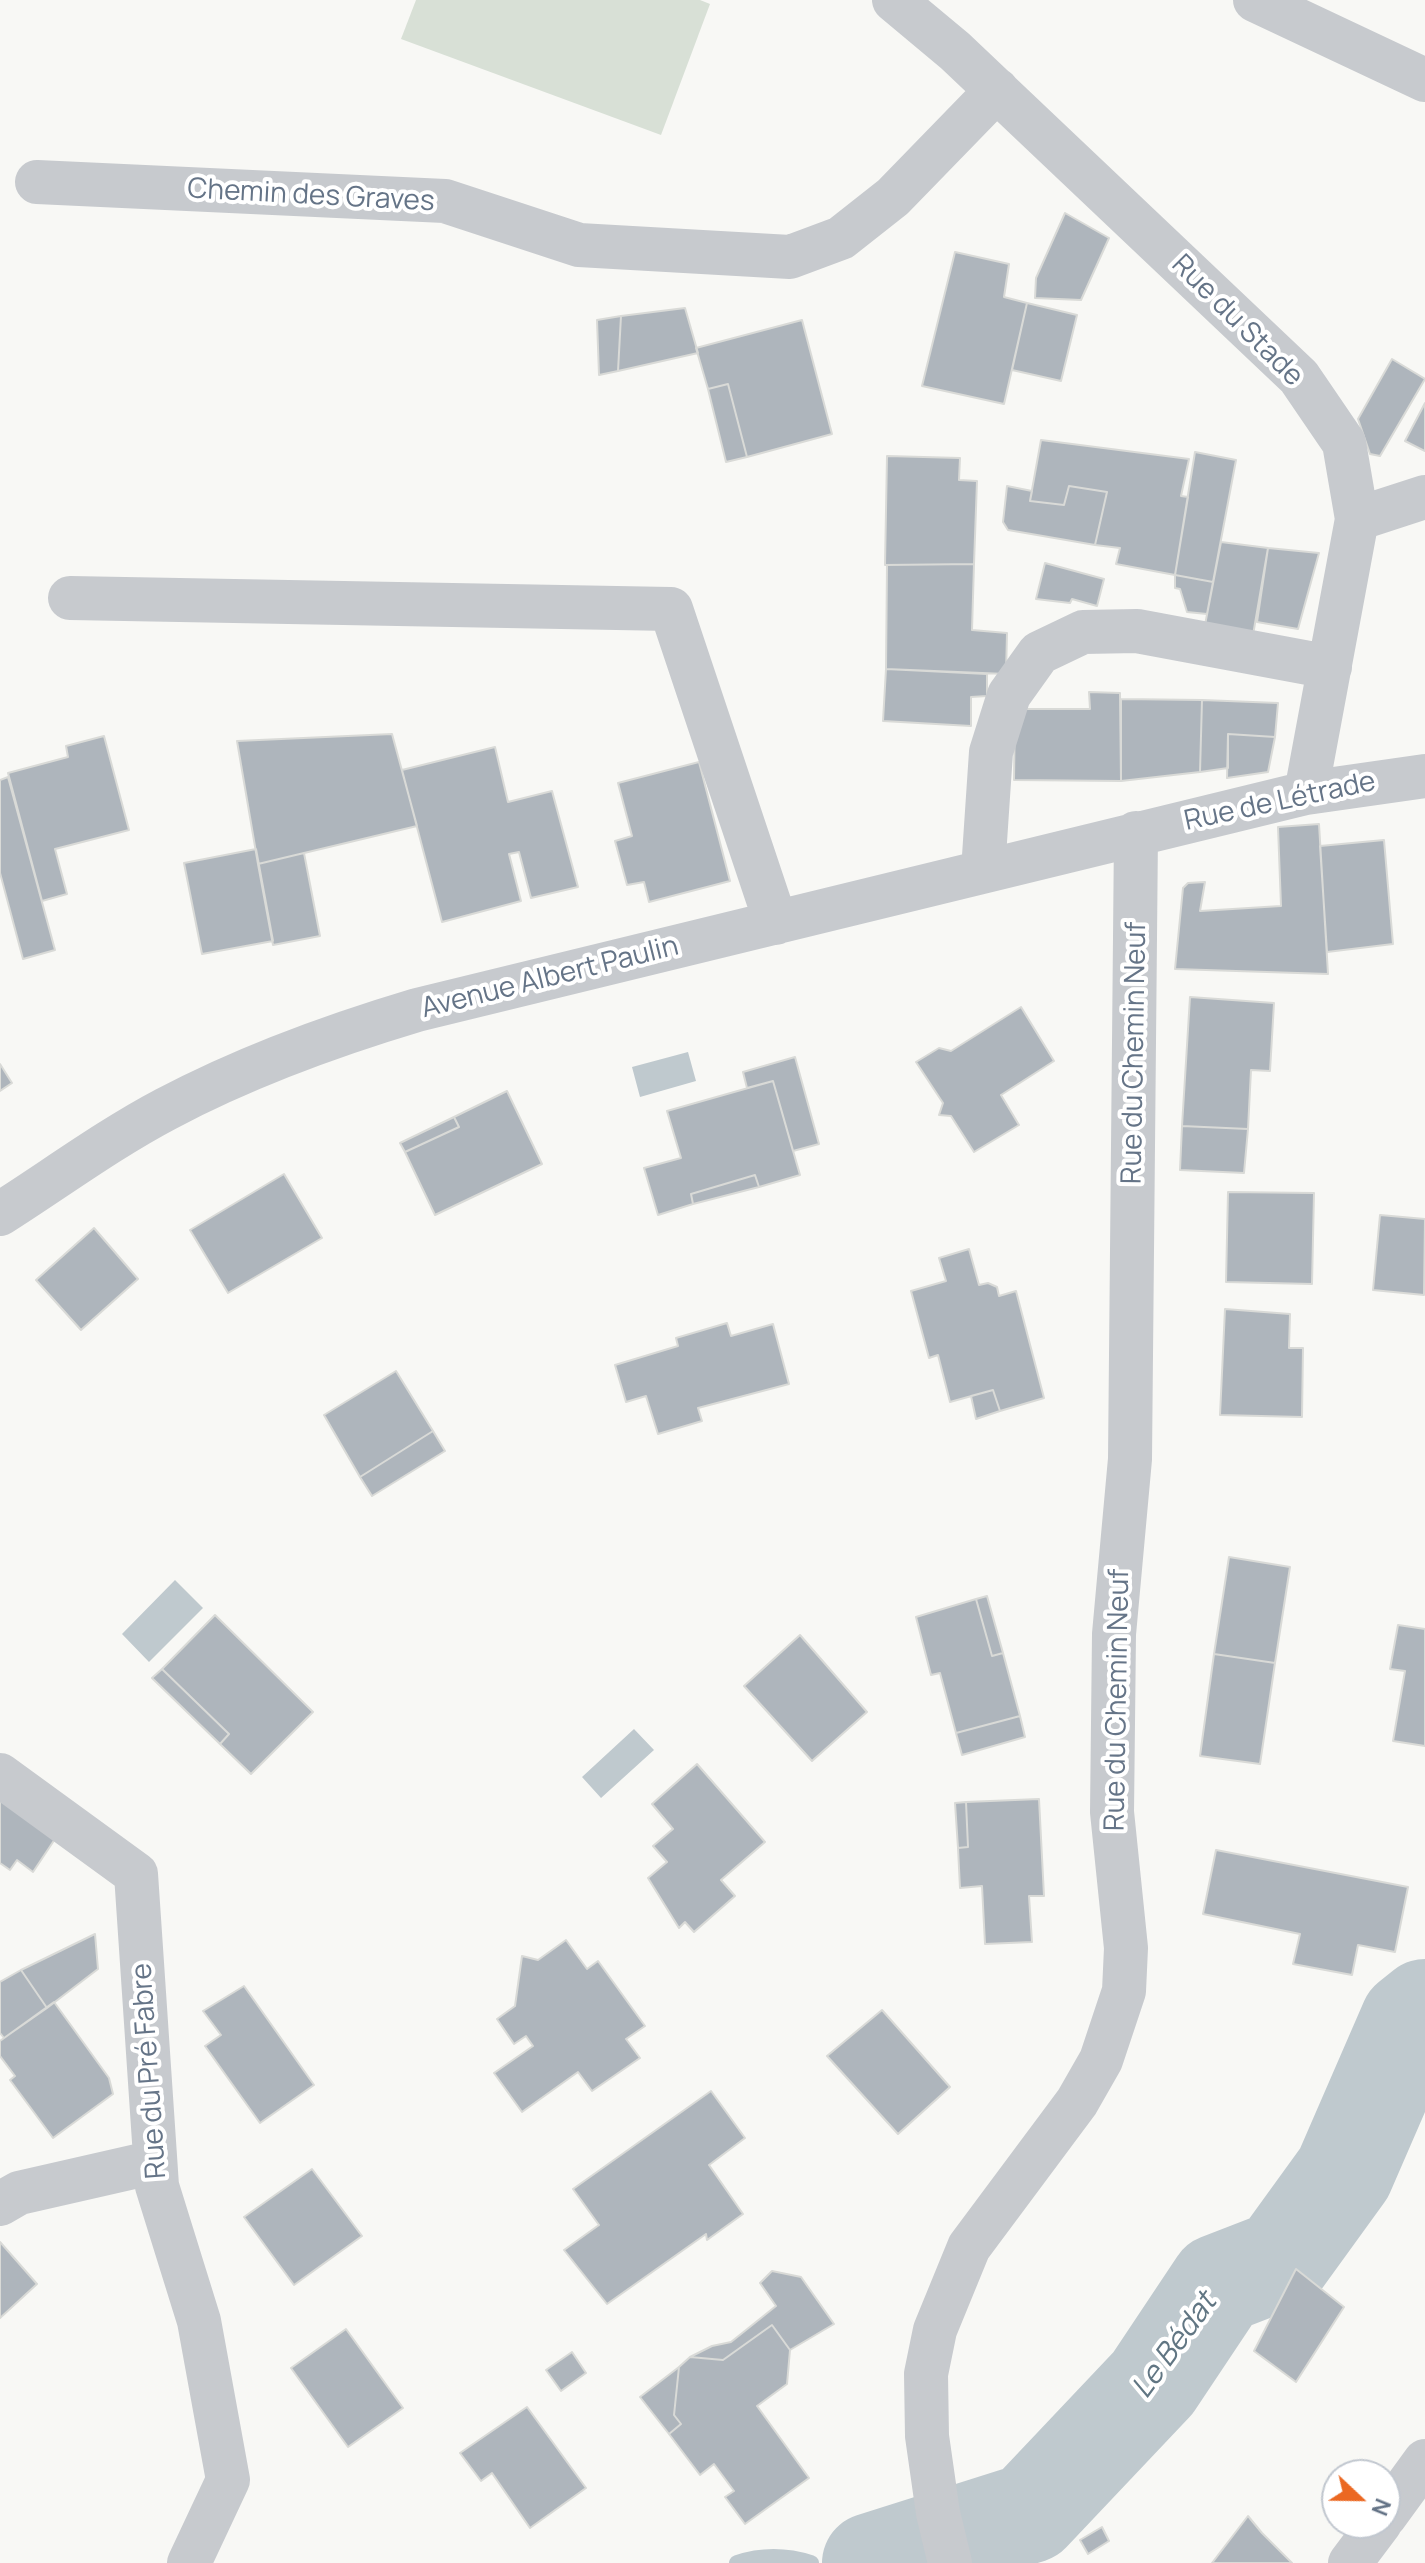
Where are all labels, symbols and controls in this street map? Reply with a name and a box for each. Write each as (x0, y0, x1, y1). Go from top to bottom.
street label: Chemin des Graves (187, 173, 435, 219)
street label: Rue du Stade (1164, 248, 1310, 394)
street label: Rue de Létrade (1181, 765, 1379, 839)
street label: Rue du Chemin Neuf (1116, 922, 1154, 1184)
street label: Avenue Albert Paulin (418, 930, 682, 1026)
street label: Rue du Chemin Neuf (1099, 1569, 1137, 1831)
street label: Rue du Pré Fabre (126, 1962, 174, 2180)
water label: Le Bédat (1125, 2286, 1225, 2406)
north arrow (1321, 2459, 1401, 2539)
text: N (1365, 2494, 1398, 2520)

